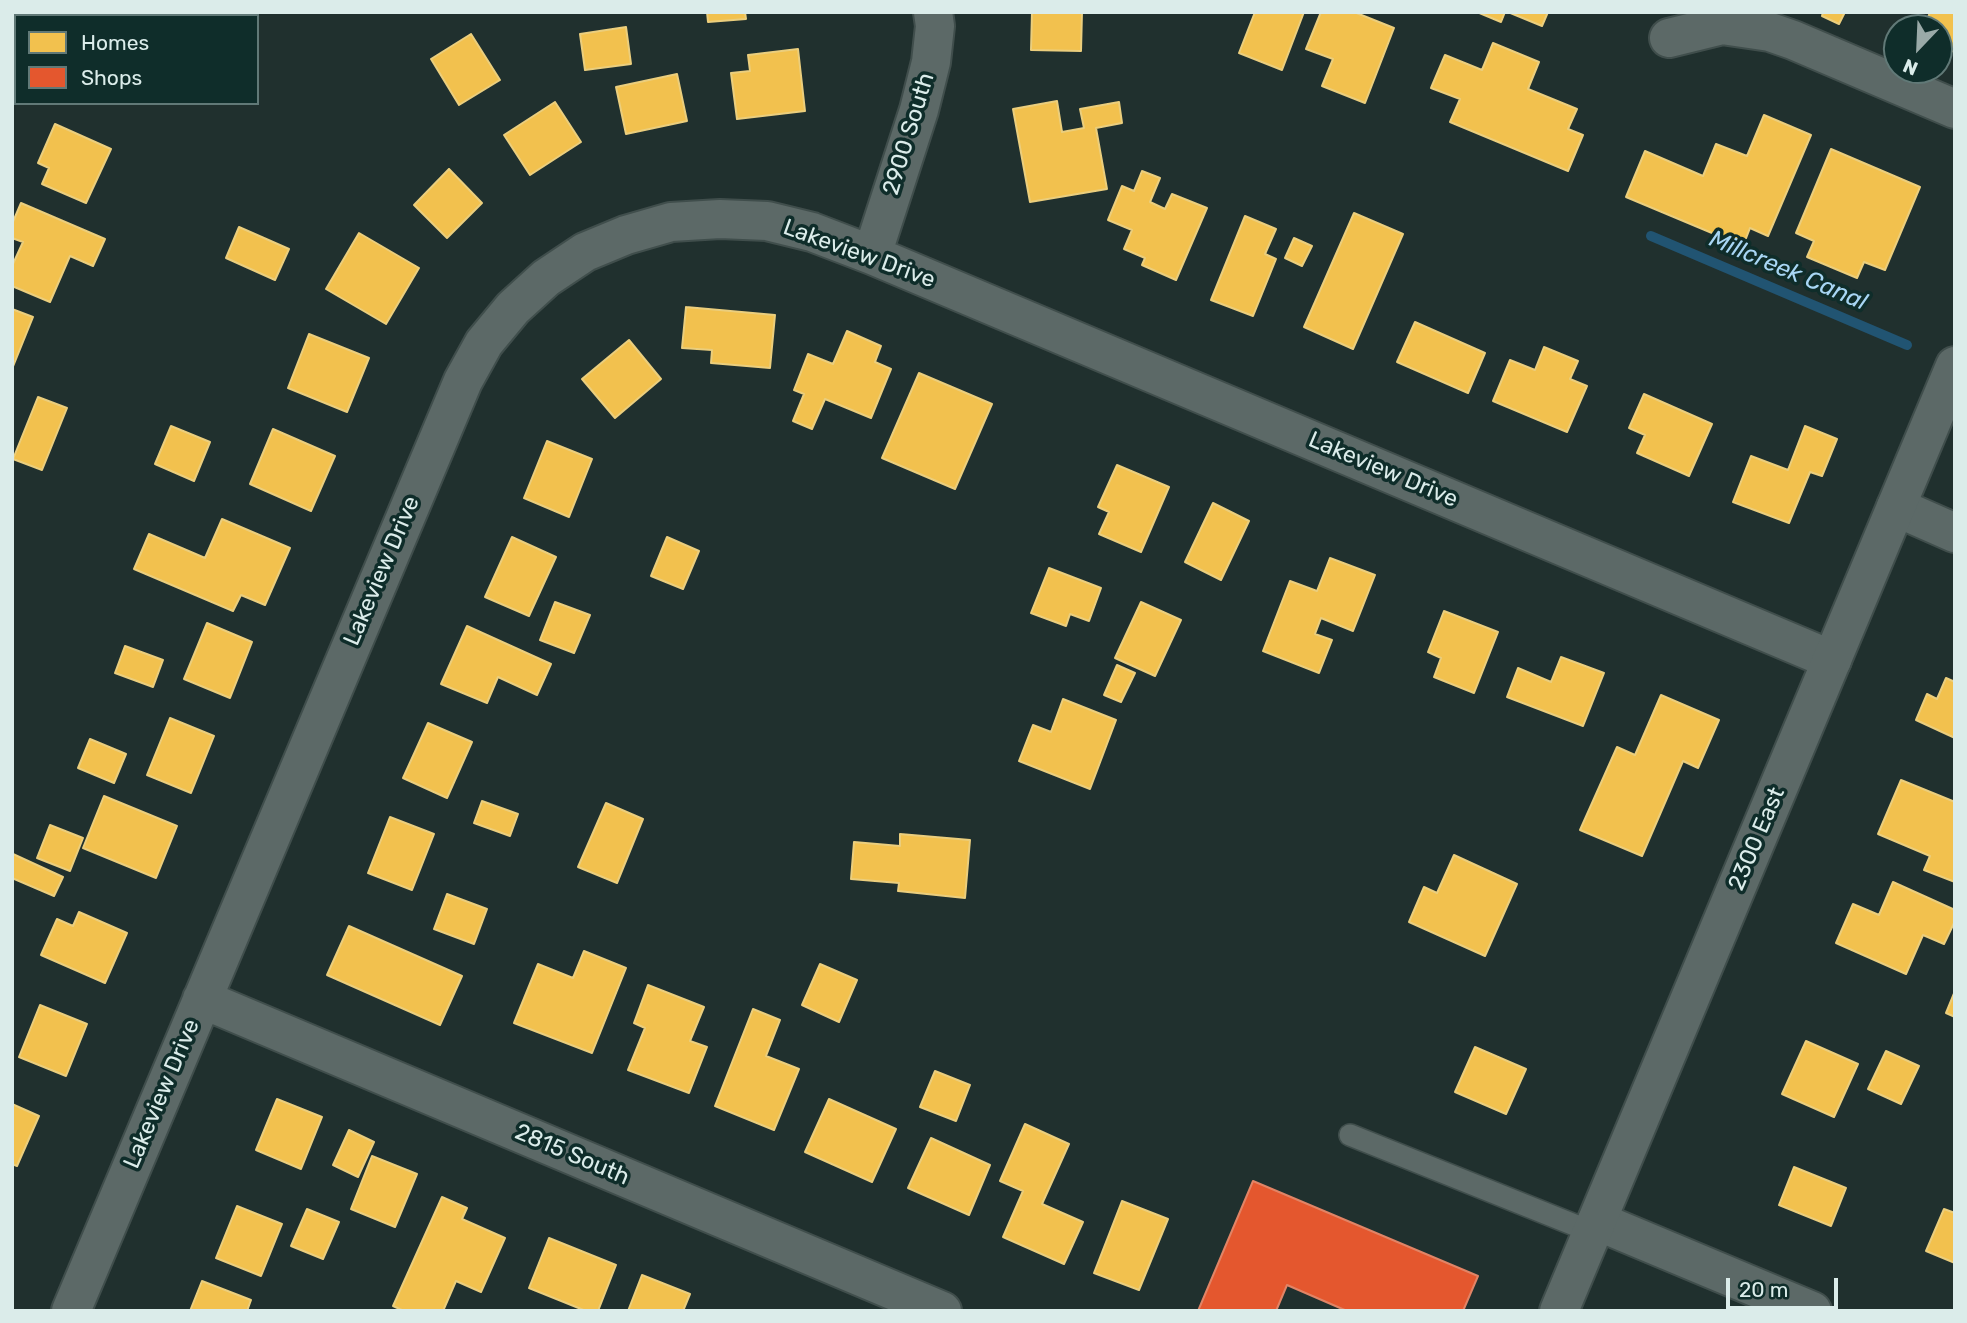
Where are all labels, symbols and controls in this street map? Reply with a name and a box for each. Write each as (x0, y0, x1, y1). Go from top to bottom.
legend (14, 14, 259, 105)
north arrow (1883, 14, 1953, 84)
text: Homes (81, 30, 149, 55)
text: N (1900, 54, 1921, 80)
text: Shops (81, 65, 142, 90)
street label: 2900 South (877, 70, 941, 198)
street label: Lakeview Drive (779, 214, 939, 294)
water label: Millcreek Canal (1705, 225, 1871, 317)
street label: Lakeview Drive (1304, 426, 1462, 514)
street label: Lakeview Drive (338, 492, 426, 650)
street label: 2300 East (1723, 783, 1791, 895)
street label: Lakeview Drive (118, 1015, 206, 1173)
street label: 2815 South (511, 1119, 633, 1191)
scale bar (1729, 1264, 1841, 1308)
text: 20 m (1739, 1277, 1788, 1302)

